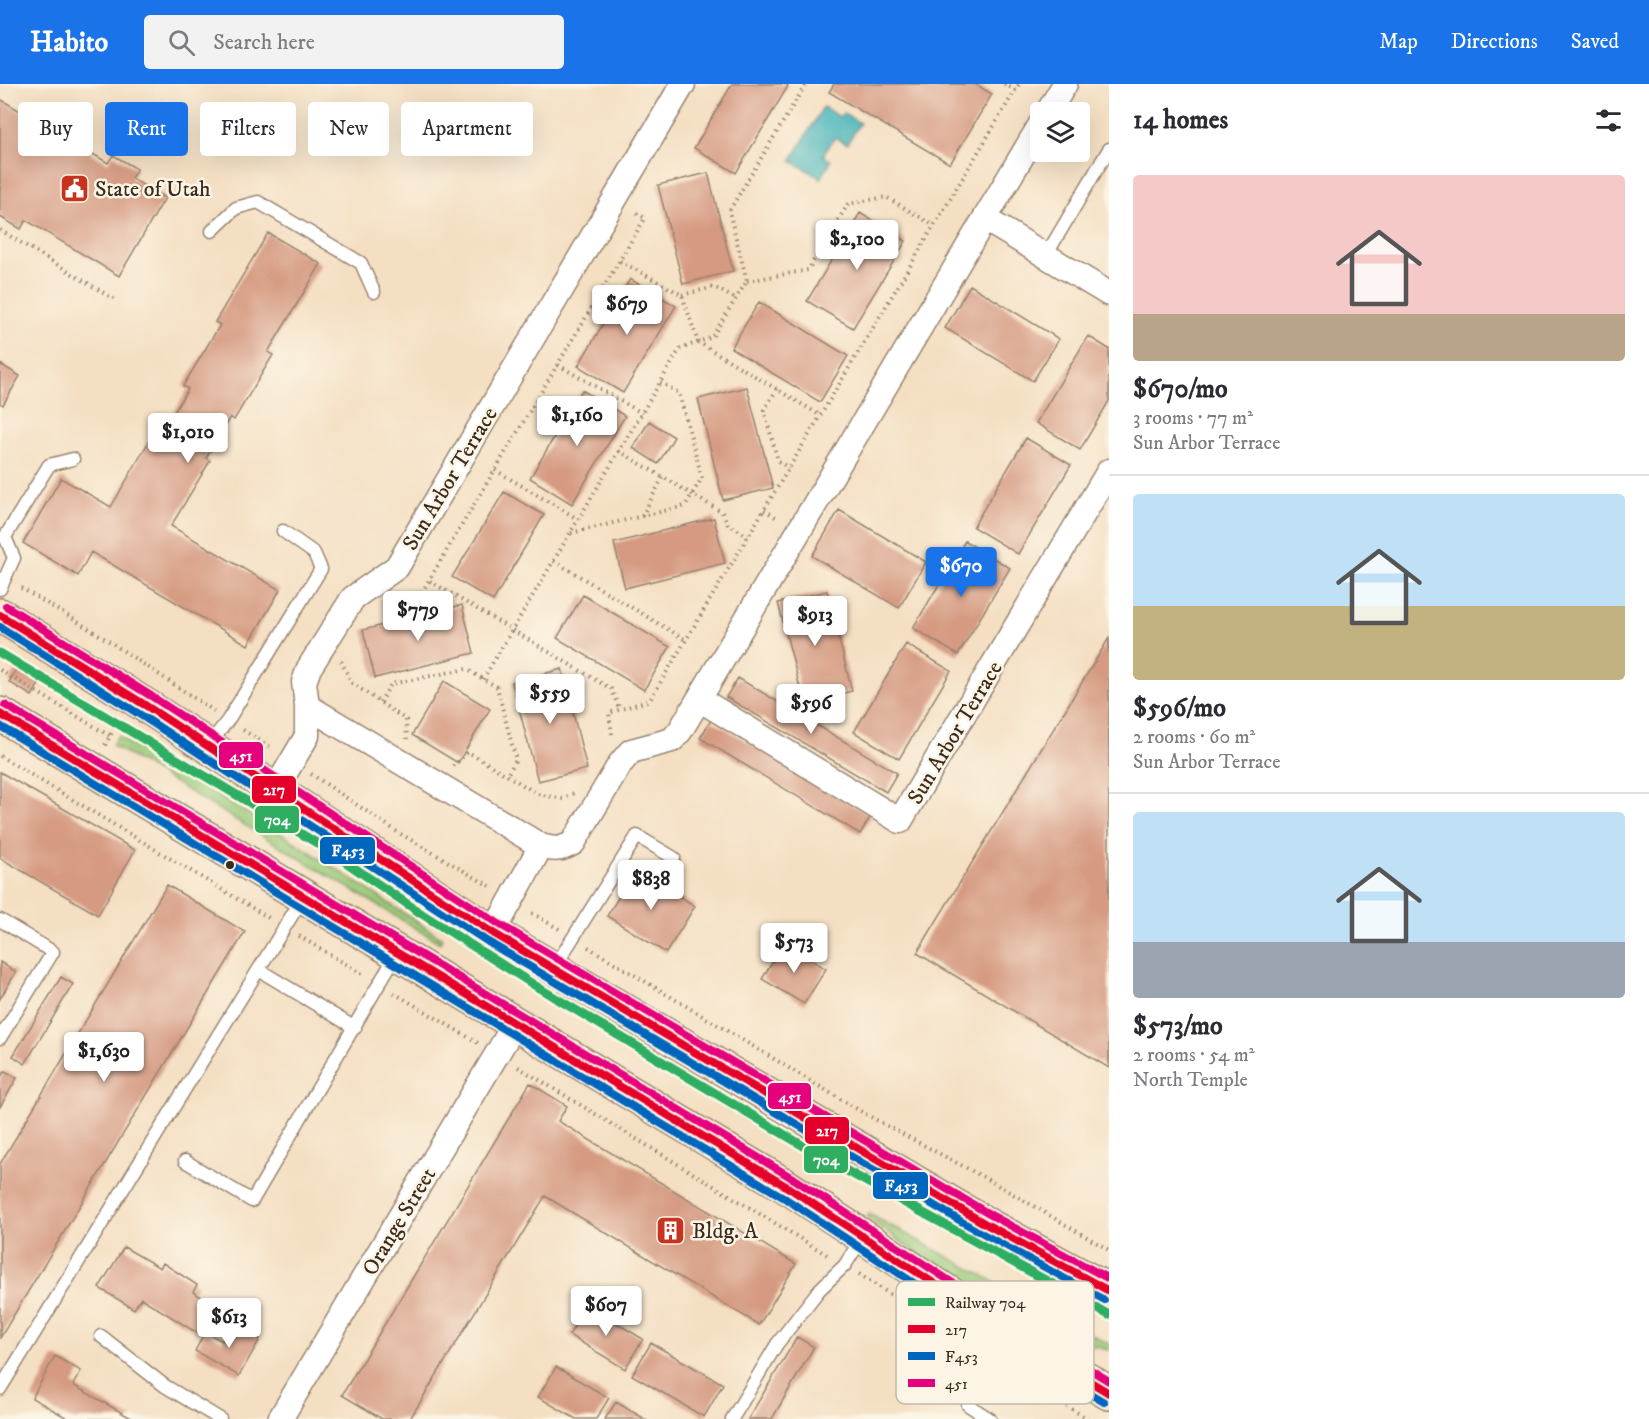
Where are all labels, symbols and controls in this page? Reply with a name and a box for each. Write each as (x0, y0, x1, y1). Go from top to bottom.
search box (144, 15, 564, 69)
text: Habito (30, 25, 108, 60)
icon: search (165, 26, 198, 59)
text: Search here (213, 29, 315, 56)
text: Map (1379, 29, 1418, 55)
text: Directions (1451, 29, 1538, 55)
text: Saved (1571, 29, 1619, 55)
chip: Buy (18, 102, 93, 156)
chip: Rent (105, 102, 188, 156)
chip: Filters (200, 102, 296, 156)
chip: New (308, 102, 389, 156)
chip: Apartment (401, 102, 533, 156)
map controls (1030, 102, 1090, 162)
button: layers (1030, 102, 1090, 162)
text: 14 homes (1133, 104, 1228, 137)
icon: filters (1592, 104, 1625, 137)
public building icon: State of Utah (58, 172, 90, 204)
place label: State of Utah (95, 176, 211, 203)
icon: home (1325, 214, 1433, 322)
pin: $2,100 (808, 220, 906, 271)
text: $2,100 (829, 227, 885, 252)
pin: $679 (591, 285, 663, 336)
text: $679 (606, 292, 648, 317)
text: $670/mo (1133, 373, 1228, 406)
pin: $1,160 (528, 396, 626, 447)
street label: Sun Arbor Terrace (397, 402, 504, 555)
text: $1,160 (551, 403, 603, 428)
text: 3 rooms · 77 m² (1133, 406, 1253, 431)
pin: $1,010 (139, 413, 237, 464)
text: $1,010 (162, 420, 214, 445)
text: Sun Arbor Terrace (1133, 431, 1281, 456)
icon: home (1325, 533, 1433, 641)
pin: $670 (925, 547, 997, 598)
text: $670 (940, 554, 982, 579)
pin: $779 (382, 591, 454, 642)
pin: $913 (779, 596, 851, 647)
text: $779 (397, 598, 439, 623)
text: $913 (797, 603, 833, 628)
street label: Sun Arbor Terrace (902, 656, 1009, 809)
pin: $559 (514, 674, 586, 725)
text: $559 (530, 681, 570, 706)
pin: $596 (775, 684, 847, 735)
text: $596 (790, 691, 832, 716)
text: $596/mo (1133, 692, 1226, 725)
text: 2 rooms · 60 m² (1133, 725, 1255, 750)
line badge: 451 (218, 741, 264, 769)
text: 451 (229, 746, 253, 766)
text: Sun Arbor Terrace (1133, 750, 1281, 775)
line badge: 217 (251, 775, 297, 804)
text: 217 (263, 780, 285, 800)
line badge: 704 (254, 805, 300, 834)
text: 704 (264, 810, 291, 830)
line badge: F453 (319, 836, 376, 865)
text: F453 (332, 841, 364, 861)
icon: home (1325, 851, 1433, 959)
unlabelled marker (224, 859, 236, 871)
pin: $838 (615, 860, 687, 911)
text: $838 (632, 867, 670, 892)
pin: $573 (758, 923, 830, 974)
text: $573 (775, 930, 813, 955)
text: $573/mo (1133, 1010, 1223, 1043)
pin: $1,630 (55, 1032, 153, 1083)
text: $1,630 (78, 1039, 130, 1064)
text: 2 rooms · 54 m² (1133, 1043, 1255, 1068)
text: North Temple (1133, 1068, 1248, 1093)
line badge: 451 (767, 1082, 812, 1110)
text: 451 (778, 1087, 802, 1107)
line badge: 217 (804, 1116, 850, 1145)
text: 217 (816, 1121, 838, 1141)
line badge: 704 (803, 1145, 849, 1174)
text: 704 (813, 1150, 840, 1170)
street label: Orange Street (357, 1163, 442, 1281)
line badge: F453 (872, 1171, 929, 1200)
text: F453 (885, 1176, 917, 1196)
building icon: Bldg. A (655, 1214, 687, 1246)
place label: Bldg. A (692, 1218, 759, 1245)
legend (896, 1281, 1094, 1404)
pin: $607 (570, 1286, 642, 1337)
text: $607 (585, 1293, 627, 1318)
text: Railway 704 (945, 1293, 1026, 1313)
pin: $613 (193, 1298, 265, 1349)
text: $613 (211, 1305, 247, 1330)
text: 217 (945, 1320, 967, 1340)
text: F453 (945, 1347, 978, 1367)
text: 451 (945, 1374, 968, 1394)

